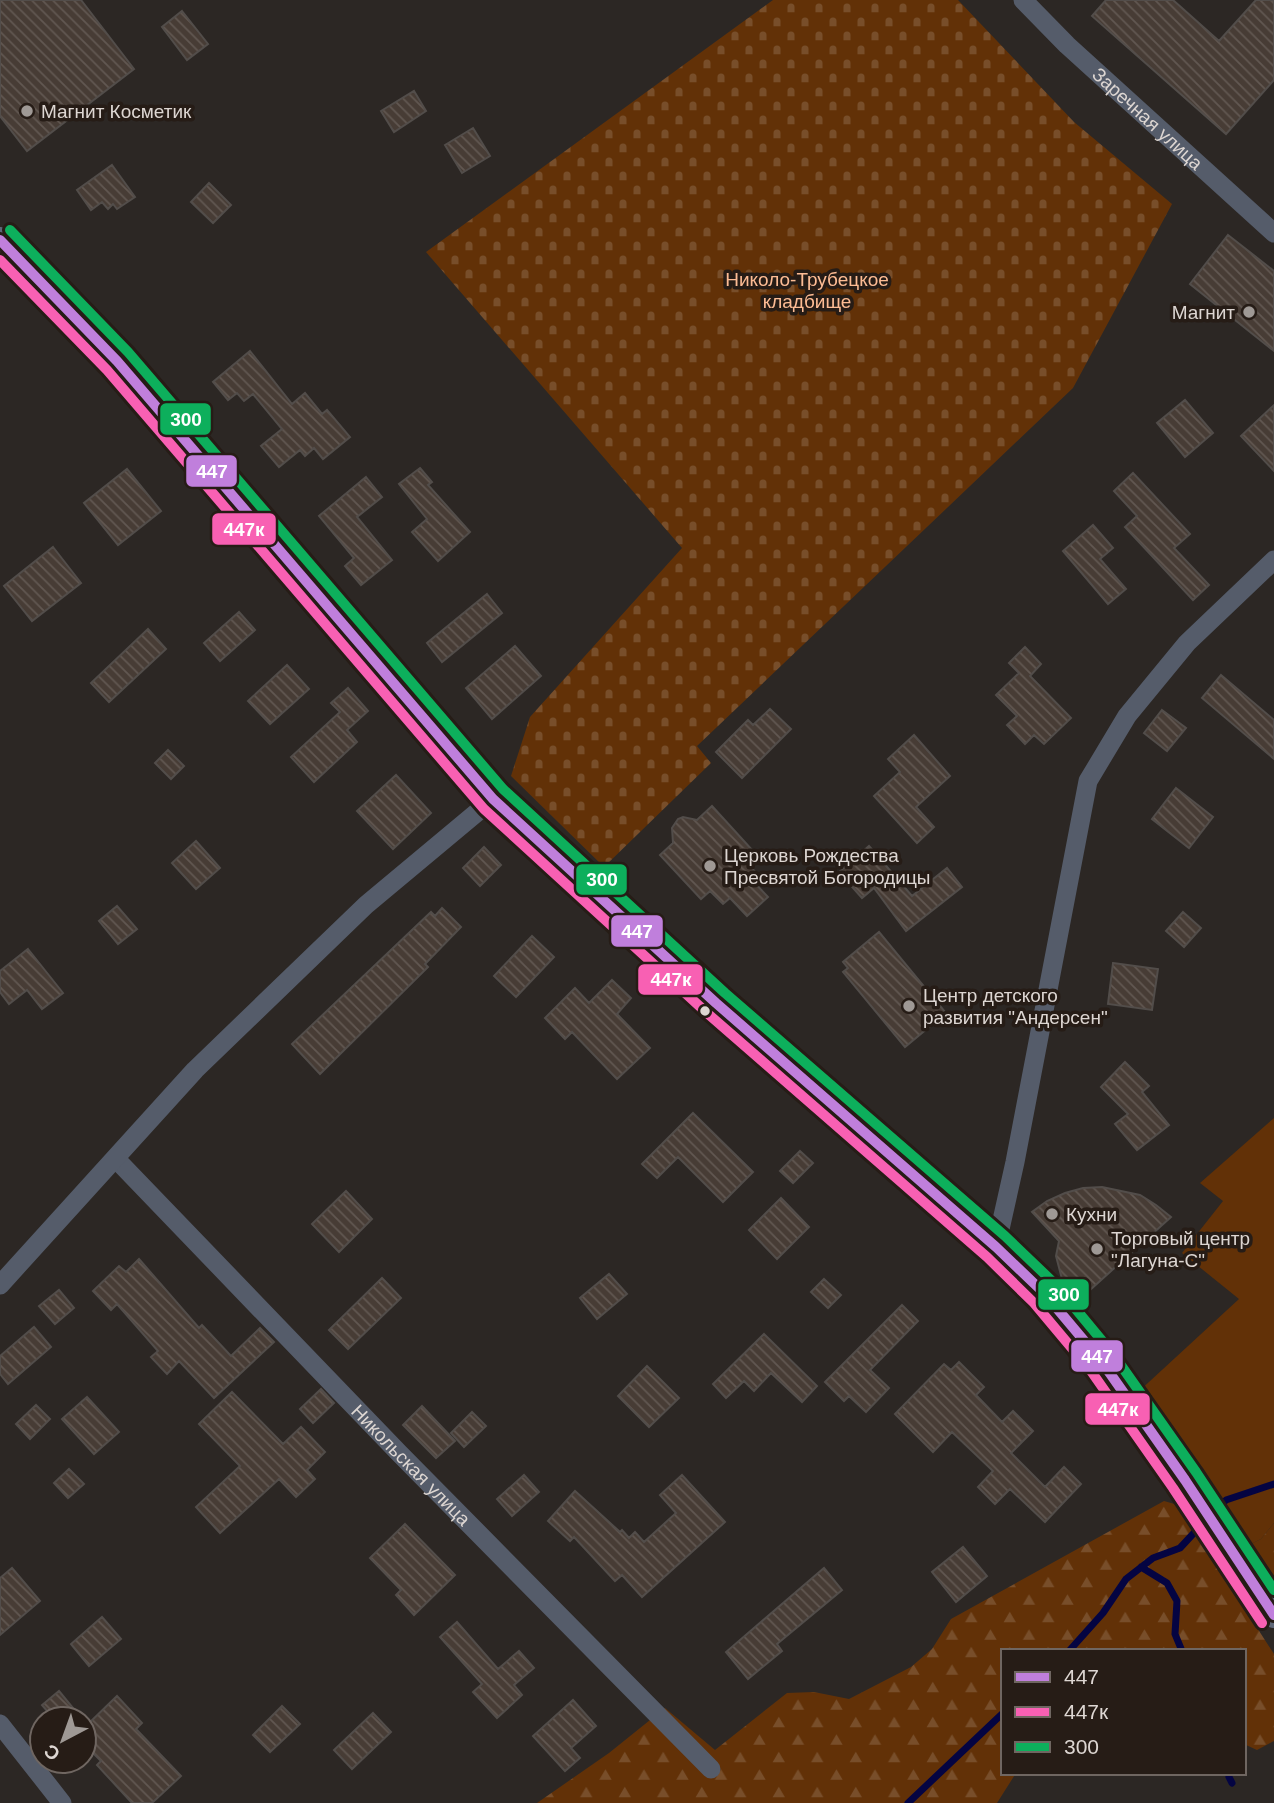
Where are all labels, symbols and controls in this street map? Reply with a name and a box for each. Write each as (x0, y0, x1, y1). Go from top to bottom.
street label: Заречная улица (1088, 63, 1207, 174)
place label: Магнит Косметик (41, 101, 192, 122)
marker: Магнит Косметик (19, 103, 35, 119)
park label: Николо-Трубецкое кладбище (725, 269, 889, 312)
place label: Магнит (1172, 302, 1235, 323)
marker: Магнит (1241, 304, 1257, 320)
line badge: 300 (159, 402, 212, 436)
text: 300 (170, 409, 202, 430)
line badge: 447 (185, 454, 238, 488)
text: 447 (196, 461, 228, 482)
line badge: 447к (211, 512, 277, 546)
text: 447к (223, 519, 265, 540)
place label: Церковь Рождества Пресвятой Богородицы (724, 845, 930, 888)
marker: Церковь Рождества Пресвятой Богородицы (702, 858, 718, 874)
line badge: 300 (575, 863, 628, 896)
text: 300 (586, 869, 618, 890)
line badge: 447 (610, 914, 664, 948)
text: 447 (621, 921, 653, 942)
line badge: 447к (637, 963, 704, 996)
text: 447к (650, 969, 692, 990)
place label: Центр детского развития "Андерсен" (923, 985, 1108, 1028)
marker: Центр детского развития "Андерсен" (901, 998, 917, 1014)
unlabelled marker (698, 1004, 712, 1018)
place label: Кухни (1066, 1204, 1117, 1225)
marker: Кухни (1044, 1206, 1060, 1222)
place label: Торговый центр "Лагуна-С" (1111, 1228, 1250, 1271)
marker: Торговый центр "Лагуна-С" (1089, 1241, 1105, 1257)
line badge: 300 (1037, 1278, 1090, 1311)
text: 300 (1048, 1284, 1080, 1305)
line badge: 447 (1070, 1339, 1124, 1373)
text: 447 (1081, 1346, 1113, 1367)
line badge: 447к (1084, 1392, 1151, 1426)
text: 447к (1097, 1399, 1139, 1420)
street label: Никольская улица (347, 1400, 475, 1530)
legend (1001, 1649, 1246, 1775)
text: 447 (1064, 1665, 1099, 1688)
text: 447к (1064, 1700, 1109, 1723)
north arrow (28, 1705, 98, 1775)
text: 300 (1064, 1735, 1099, 1758)
text: С (40, 1740, 64, 1765)

